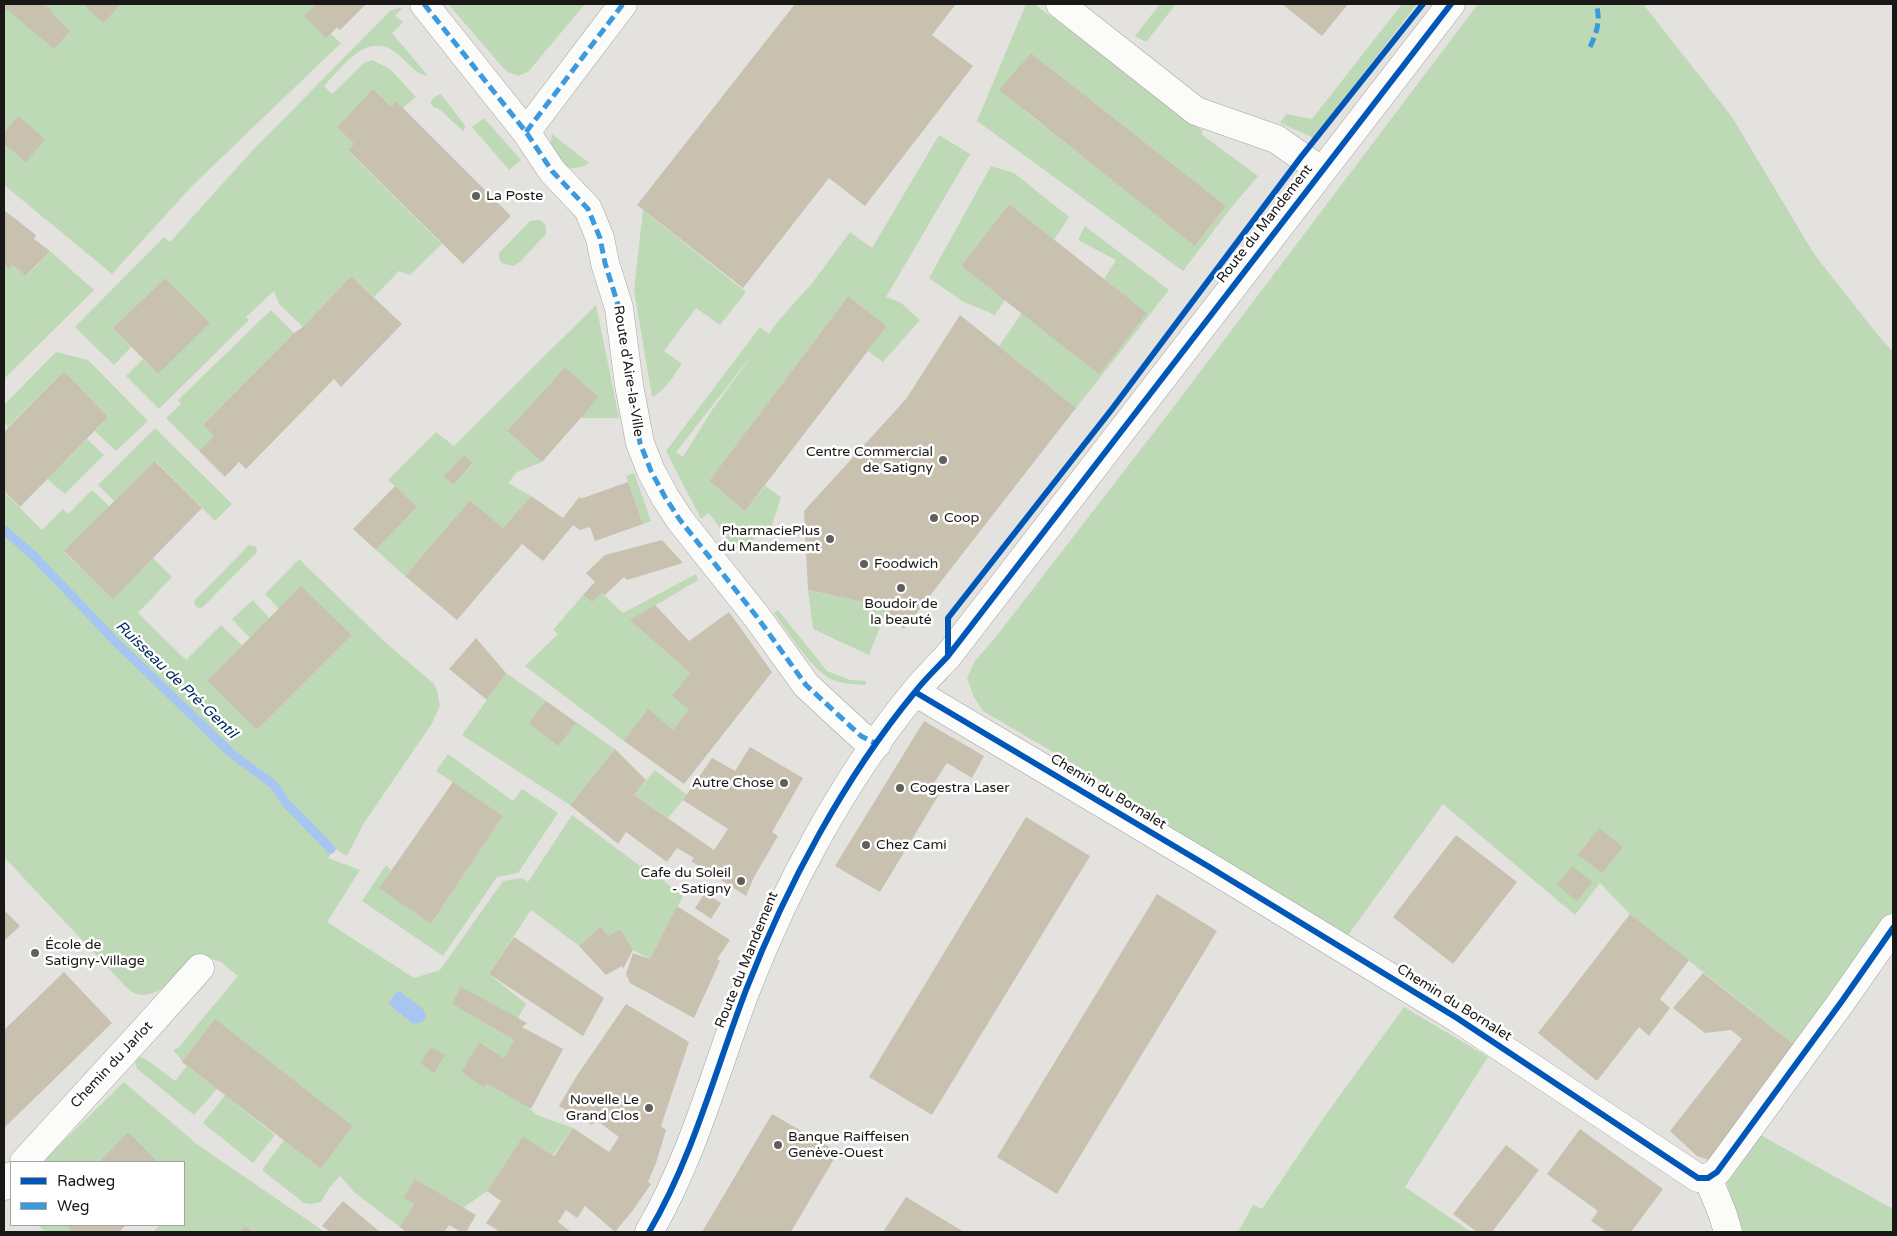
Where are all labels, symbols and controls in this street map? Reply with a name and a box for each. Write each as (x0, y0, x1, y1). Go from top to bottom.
street label: Route du Mandement (1213, 161, 1317, 287)
place label: La Poste (486, 188, 543, 204)
marker: La Poste (470, 190, 482, 202)
street label: Route d'Aire-la-Ville (609, 304, 647, 438)
place label: Centre Commercial de Satigny (806, 444, 933, 477)
marker: Centre Commercial de Satigny (937, 454, 949, 466)
place label: Coop (944, 510, 979, 526)
marker: Coop (928, 512, 940, 524)
place label: PharmaciePlus du Mandement (718, 523, 820, 556)
marker: PharmaciePlus du Mandement (824, 533, 836, 545)
place label: Foodwich (874, 556, 938, 572)
marker: Foodwich (858, 558, 870, 570)
marker: Boudoir de la beauté (895, 582, 907, 594)
place label: Boudoir de la beauté (864, 596, 938, 628)
water label: Ruisseau de Pré-Gentil (112, 617, 240, 743)
street label: Chemin du Bornalet (1047, 751, 1169, 833)
place label: Autre Chose (692, 775, 774, 791)
marker: Autre Chose (778, 777, 790, 789)
place label: Cogestra Laser (910, 780, 1010, 796)
marker: Cogestra Laser (894, 782, 906, 794)
place label: Chez Cami (876, 837, 947, 853)
marker: Chez Cami (860, 839, 872, 851)
place label: Cafe du Soleil - Satigny (641, 865, 731, 898)
marker: Cafe du Soleil - Satigny (735, 875, 747, 887)
street label: Route du Mandement (712, 889, 782, 1031)
place label: École de Satigny-Village (45, 937, 145, 970)
marker: École de Satigny-Village (29, 947, 41, 959)
street label: Chemin du Bornalet (1393, 961, 1515, 1045)
street label: Chemin du Jarlot (67, 1018, 157, 1112)
place label: Novelle Le Grand Clos (566, 1092, 639, 1124)
marker: Novelle Le Grand Clos (643, 1102, 655, 1114)
place label: Banque Raiffeisen Genève-Ouest (788, 1129, 909, 1162)
marker: Banque Raiffeisen Genève-Ouest (772, 1139, 784, 1151)
legend (10, 1161, 185, 1226)
text: Radweg (57, 1172, 115, 1190)
text: Weg (57, 1197, 89, 1215)

